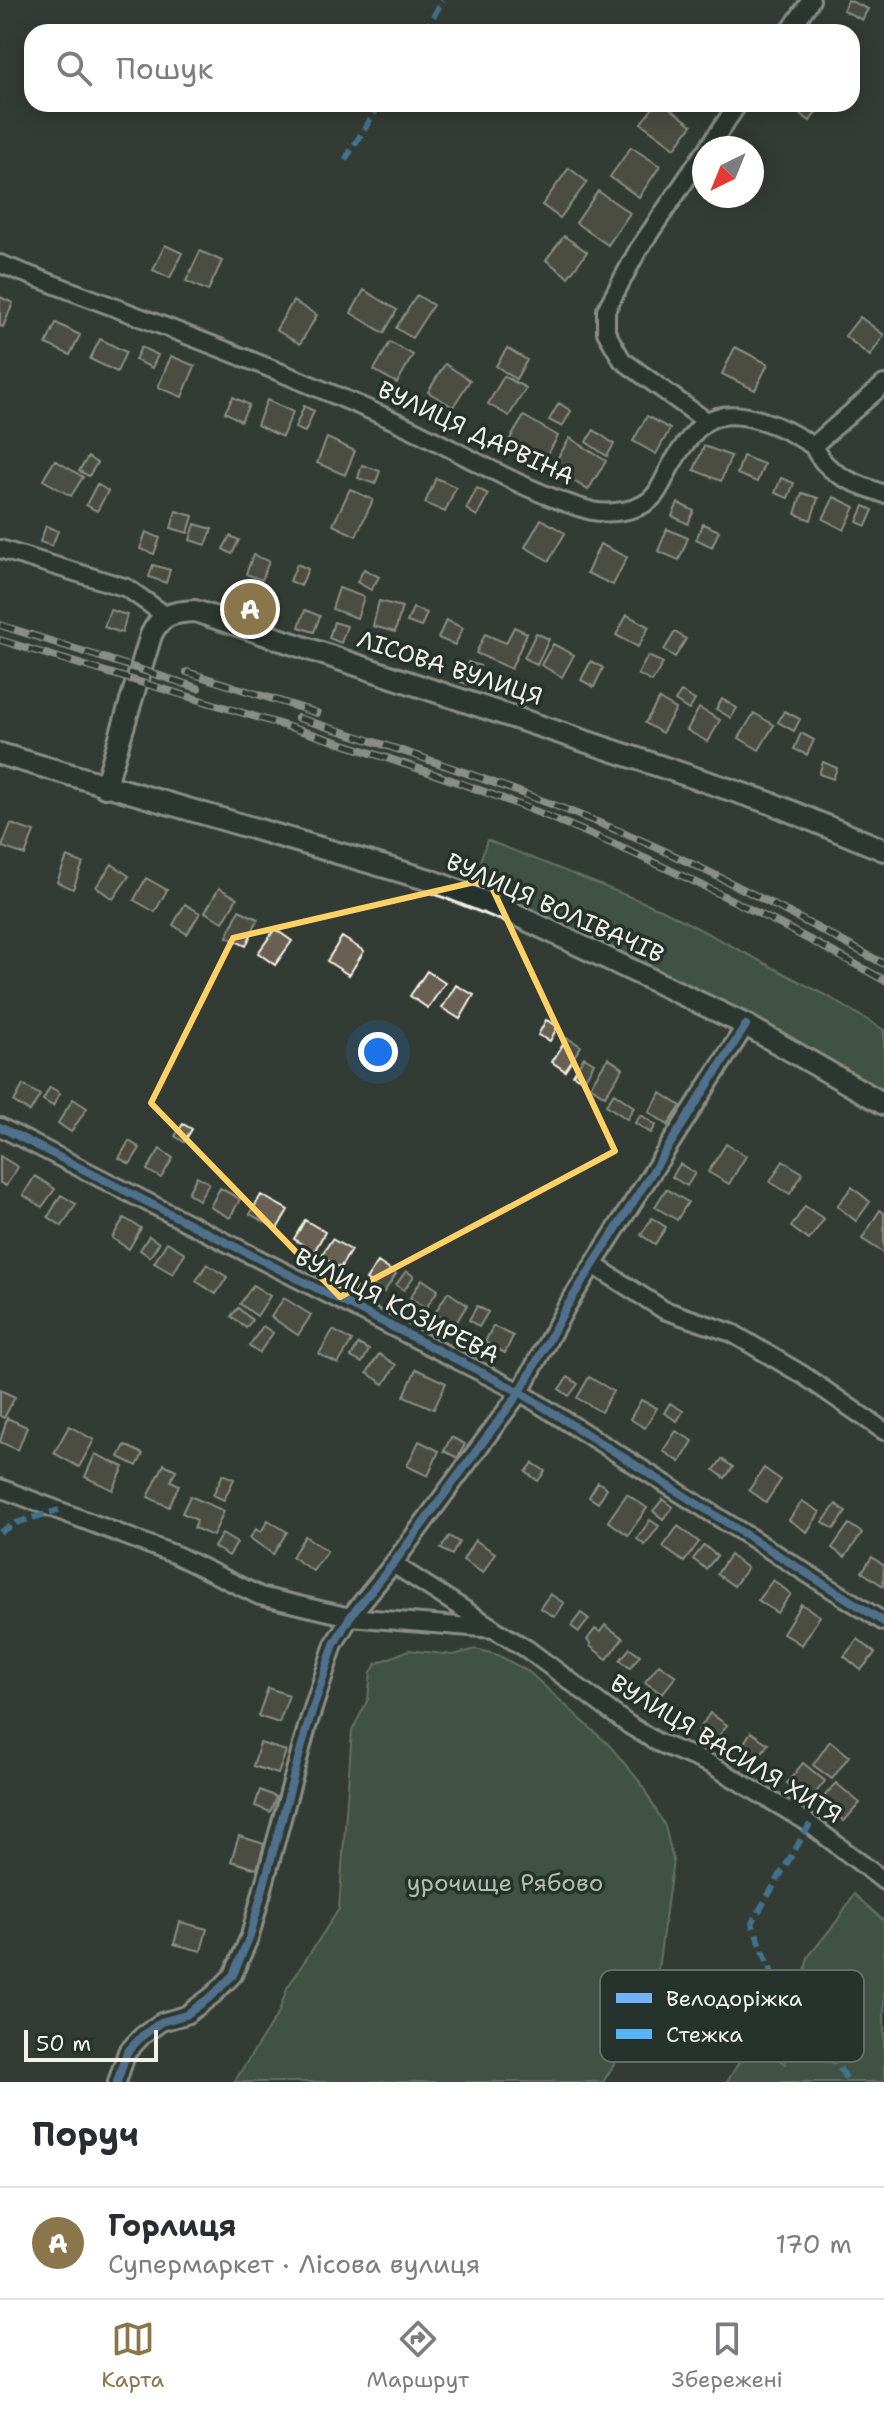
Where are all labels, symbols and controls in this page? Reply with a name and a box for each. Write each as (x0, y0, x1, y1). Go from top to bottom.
search box (24, 24, 860, 112)
icon: search (52, 46, 96, 90)
text: Пошук (116, 48, 213, 89)
north arrow (692, 136, 764, 208)
street label: ВУЛИЦЯ ДАРВІНА (373, 373, 579, 493)
pin: A (224, 579, 276, 639)
street label: ЛІСОВА ВУЛИЦЯ (353, 623, 547, 713)
street label: ВУЛИЦЯ ВОЛІВАЧІВ (441, 845, 669, 971)
your location (358, 1032, 398, 1072)
street label: ВУЛИЦЯ КОЗИРЕВА (289, 1241, 505, 1371)
street label: ВУЛИЦЯ ВАСИЛЯ ХИТЯ (604, 1667, 848, 1831)
park label: урочище Рябово (407, 1867, 603, 1899)
legend (600, 1970, 864, 2062)
text: Велодоріжка (666, 1984, 803, 2013)
text: Стежка (666, 2020, 743, 2049)
scale bar (24, 2026, 158, 2062)
text: 50 m (36, 2029, 91, 2058)
text: Поруч (32, 2111, 139, 2157)
text: Горлиця (108, 2205, 236, 2246)
text: A (48, 2226, 68, 2261)
text: 170 m (775, 2226, 852, 2261)
text: Супермаркет · Лісова вулиця (108, 2246, 480, 2281)
tab: Карта (101, 2317, 164, 2394)
tab: Маршрут (366, 2317, 469, 2394)
tab: Збережені (671, 2317, 783, 2394)

